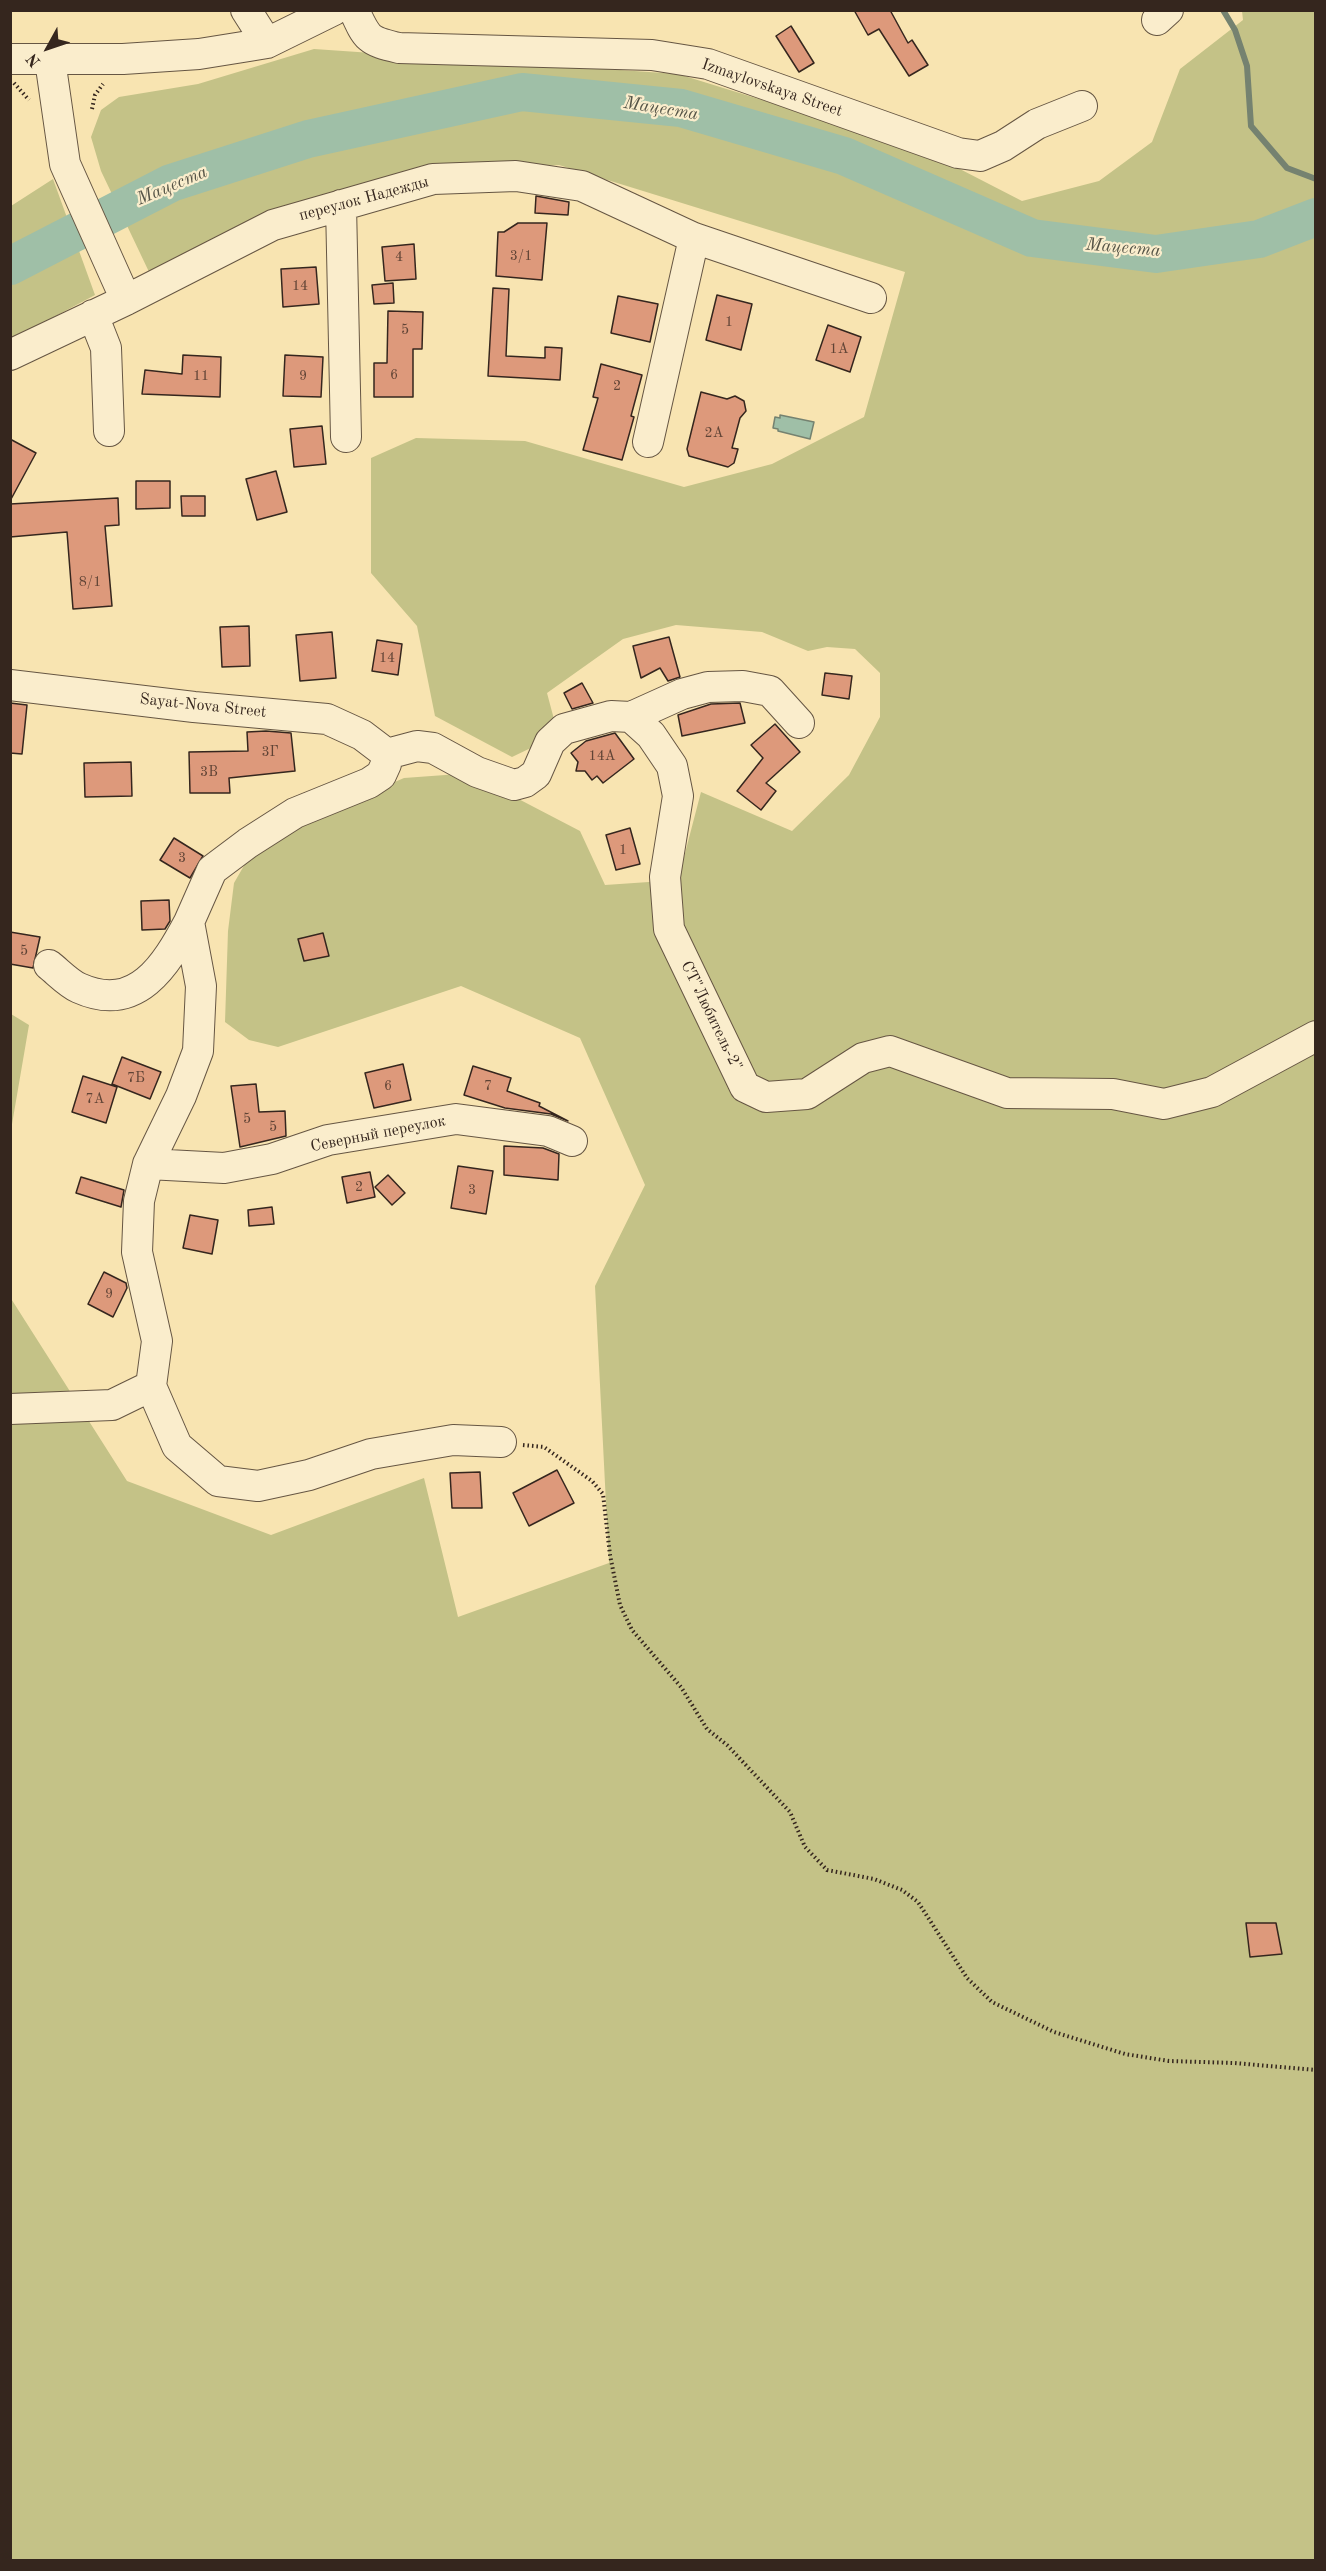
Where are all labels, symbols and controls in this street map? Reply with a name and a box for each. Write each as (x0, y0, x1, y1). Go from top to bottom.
north arrow (18, 18, 78, 78)
text: N (24, 50, 44, 69)
street label: Izmaylovskaya Street (699, 55, 845, 121)
water label: Мацеста (622, 92, 700, 126)
water label: Мацеста (133, 161, 211, 211)
street label: переулок Надежды (297, 172, 431, 226)
water label: Мацеста (1085, 234, 1161, 262)
house number: 3/1 (510, 248, 532, 264)
house number: 4 (395, 249, 403, 265)
house number: 14 (292, 278, 308, 294)
house number: 1 (725, 314, 733, 330)
house number: 5 (401, 322, 409, 338)
house number: 1А (830, 341, 848, 357)
house number: 6 (390, 367, 398, 383)
house number: 11 (193, 368, 209, 384)
house number: 9 (299, 368, 307, 384)
house number: 2 (613, 378, 621, 394)
house number: 2А (705, 425, 723, 441)
house number: 8/1 (79, 574, 101, 590)
house number: 14 (379, 650, 395, 666)
street label: Sayat-Nova Street (139, 690, 267, 722)
house number: 3Г (261, 744, 279, 760)
house number: 14А (589, 748, 615, 764)
house number: 3В (200, 764, 218, 780)
house number: 1 (619, 842, 627, 858)
house number: 3 (178, 850, 186, 866)
house number: 5 (20, 943, 28, 959)
street label: СТ"Любитель-2" (676, 958, 746, 1074)
house number: 7Б (127, 1070, 145, 1086)
house number: 6 (384, 1078, 392, 1094)
house number: 7 (484, 1078, 492, 1094)
house number: 7А (86, 1091, 104, 1107)
house number: 5 (243, 1111, 251, 1127)
street label: Северный переулок (309, 1111, 447, 1157)
house number: 5 (269, 1119, 277, 1135)
house number: 2 (355, 1179, 363, 1195)
house number: 3 (468, 1182, 476, 1198)
house number: 9 (105, 1286, 113, 1302)

